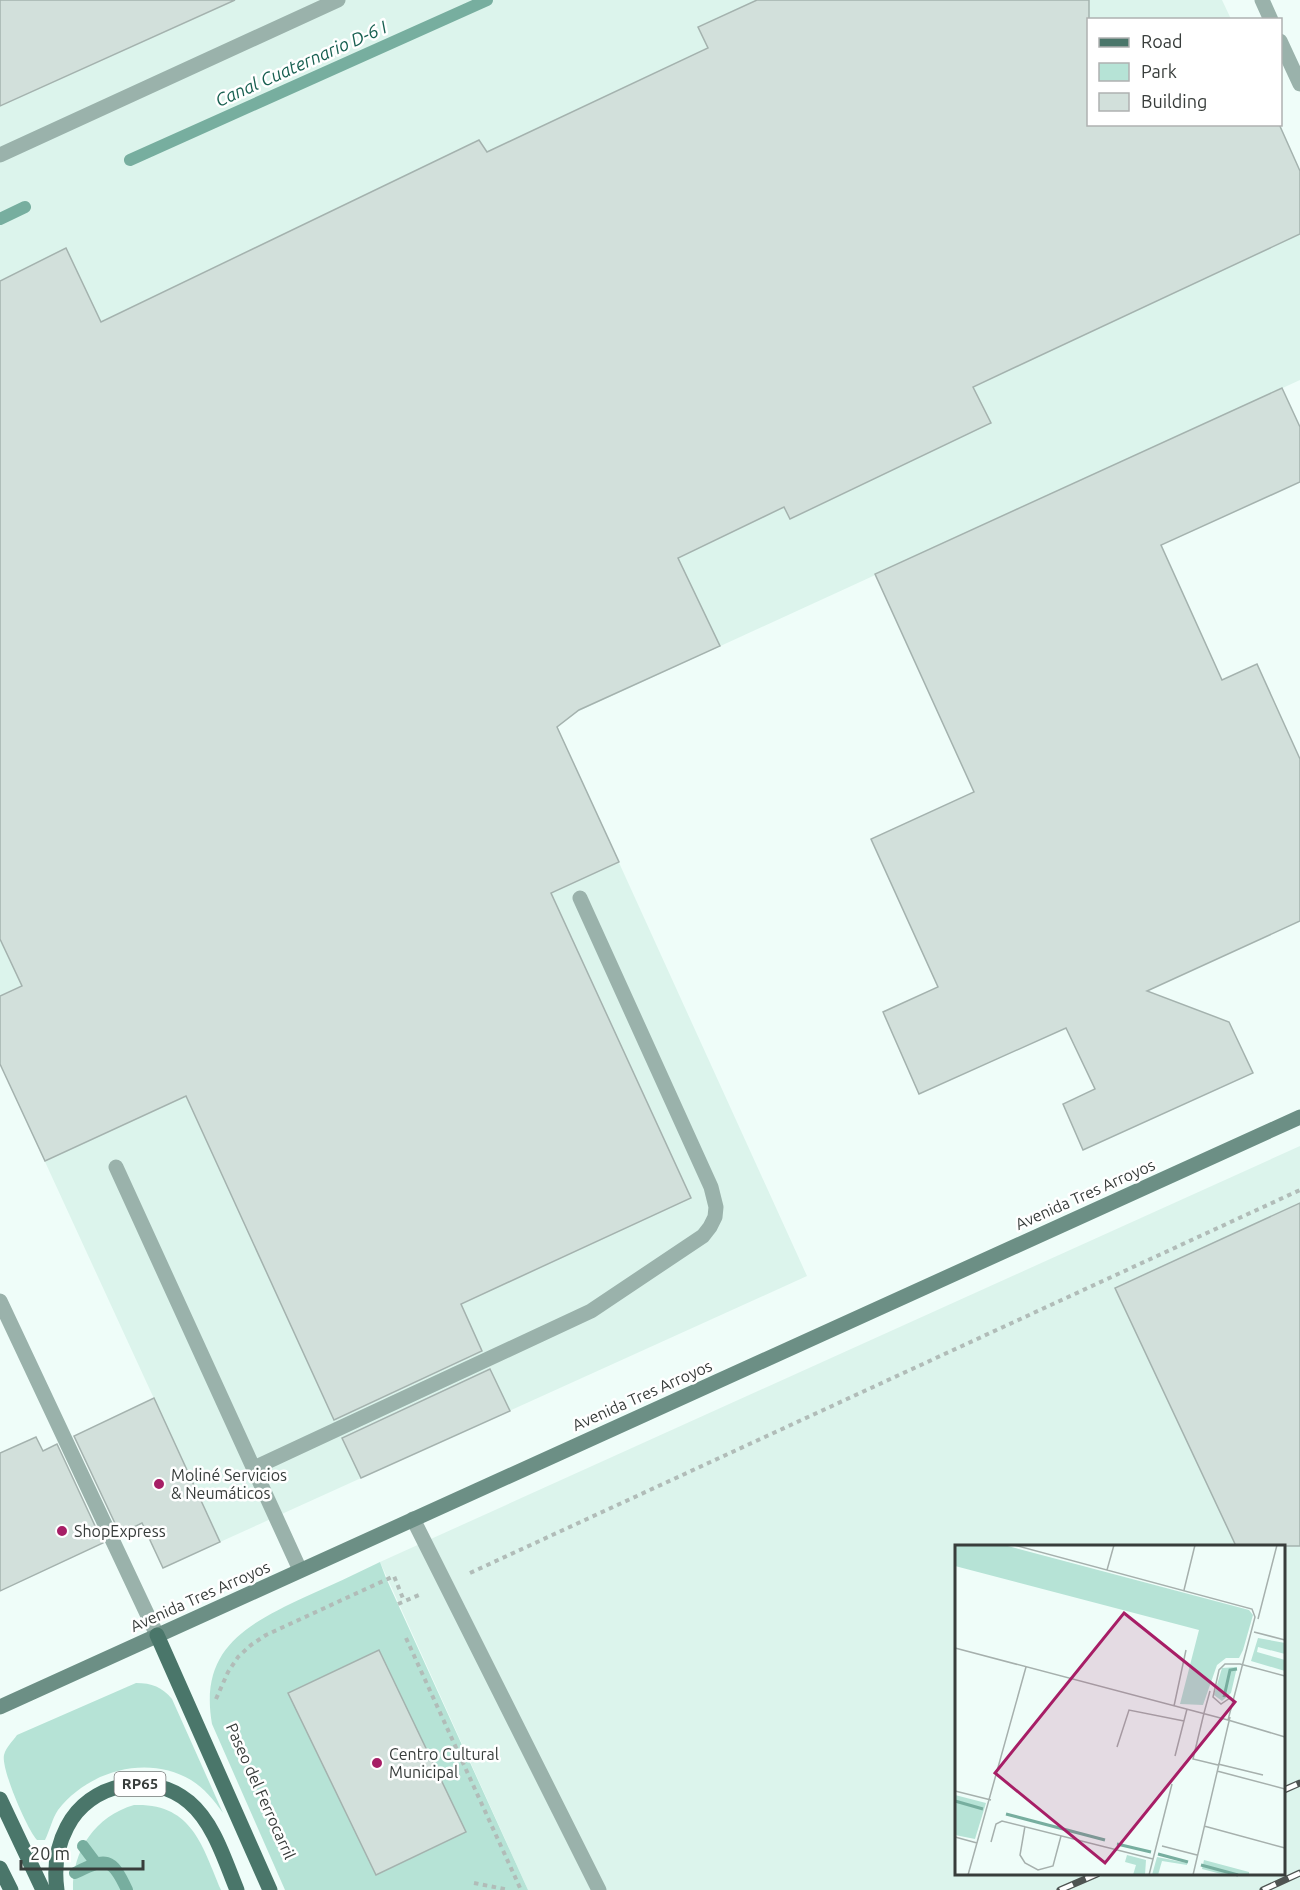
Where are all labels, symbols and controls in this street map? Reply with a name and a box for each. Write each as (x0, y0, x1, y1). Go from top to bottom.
water label: Canal Cuaternario D-6 I (212, 16, 390, 110)
legend (1087, 18, 1282, 126)
text: Road (1141, 31, 1183, 51)
text: Park (1141, 61, 1177, 81)
text: Building (1141, 91, 1207, 111)
street label: Avenida Tres Arroyos (1012, 1155, 1158, 1233)
street label: Avenida Tres Arroyos (569, 1356, 715, 1434)
place label: Moliné Servicios & Neumáticos (171, 1466, 287, 1502)
marker: Moliné Servicios & Neumáticos (152, 1477, 166, 1491)
place label: ShopExpress (74, 1522, 166, 1540)
marker: ShopExpress (55, 1524, 69, 1538)
inset map (955, 1545, 1285, 1875)
street label: Avenida Tres Arroyos (127, 1557, 273, 1635)
street label: Paseo del Ferrocarril (223, 1720, 299, 1862)
place label: Centro Cultural Municipal (389, 1745, 499, 1781)
marker: Centro Cultural Municipal (370, 1756, 384, 1770)
road number: RP65 (114, 1772, 166, 1796)
scale bar (21, 1833, 142, 1871)
text: 20 m (30, 1843, 70, 1863)

